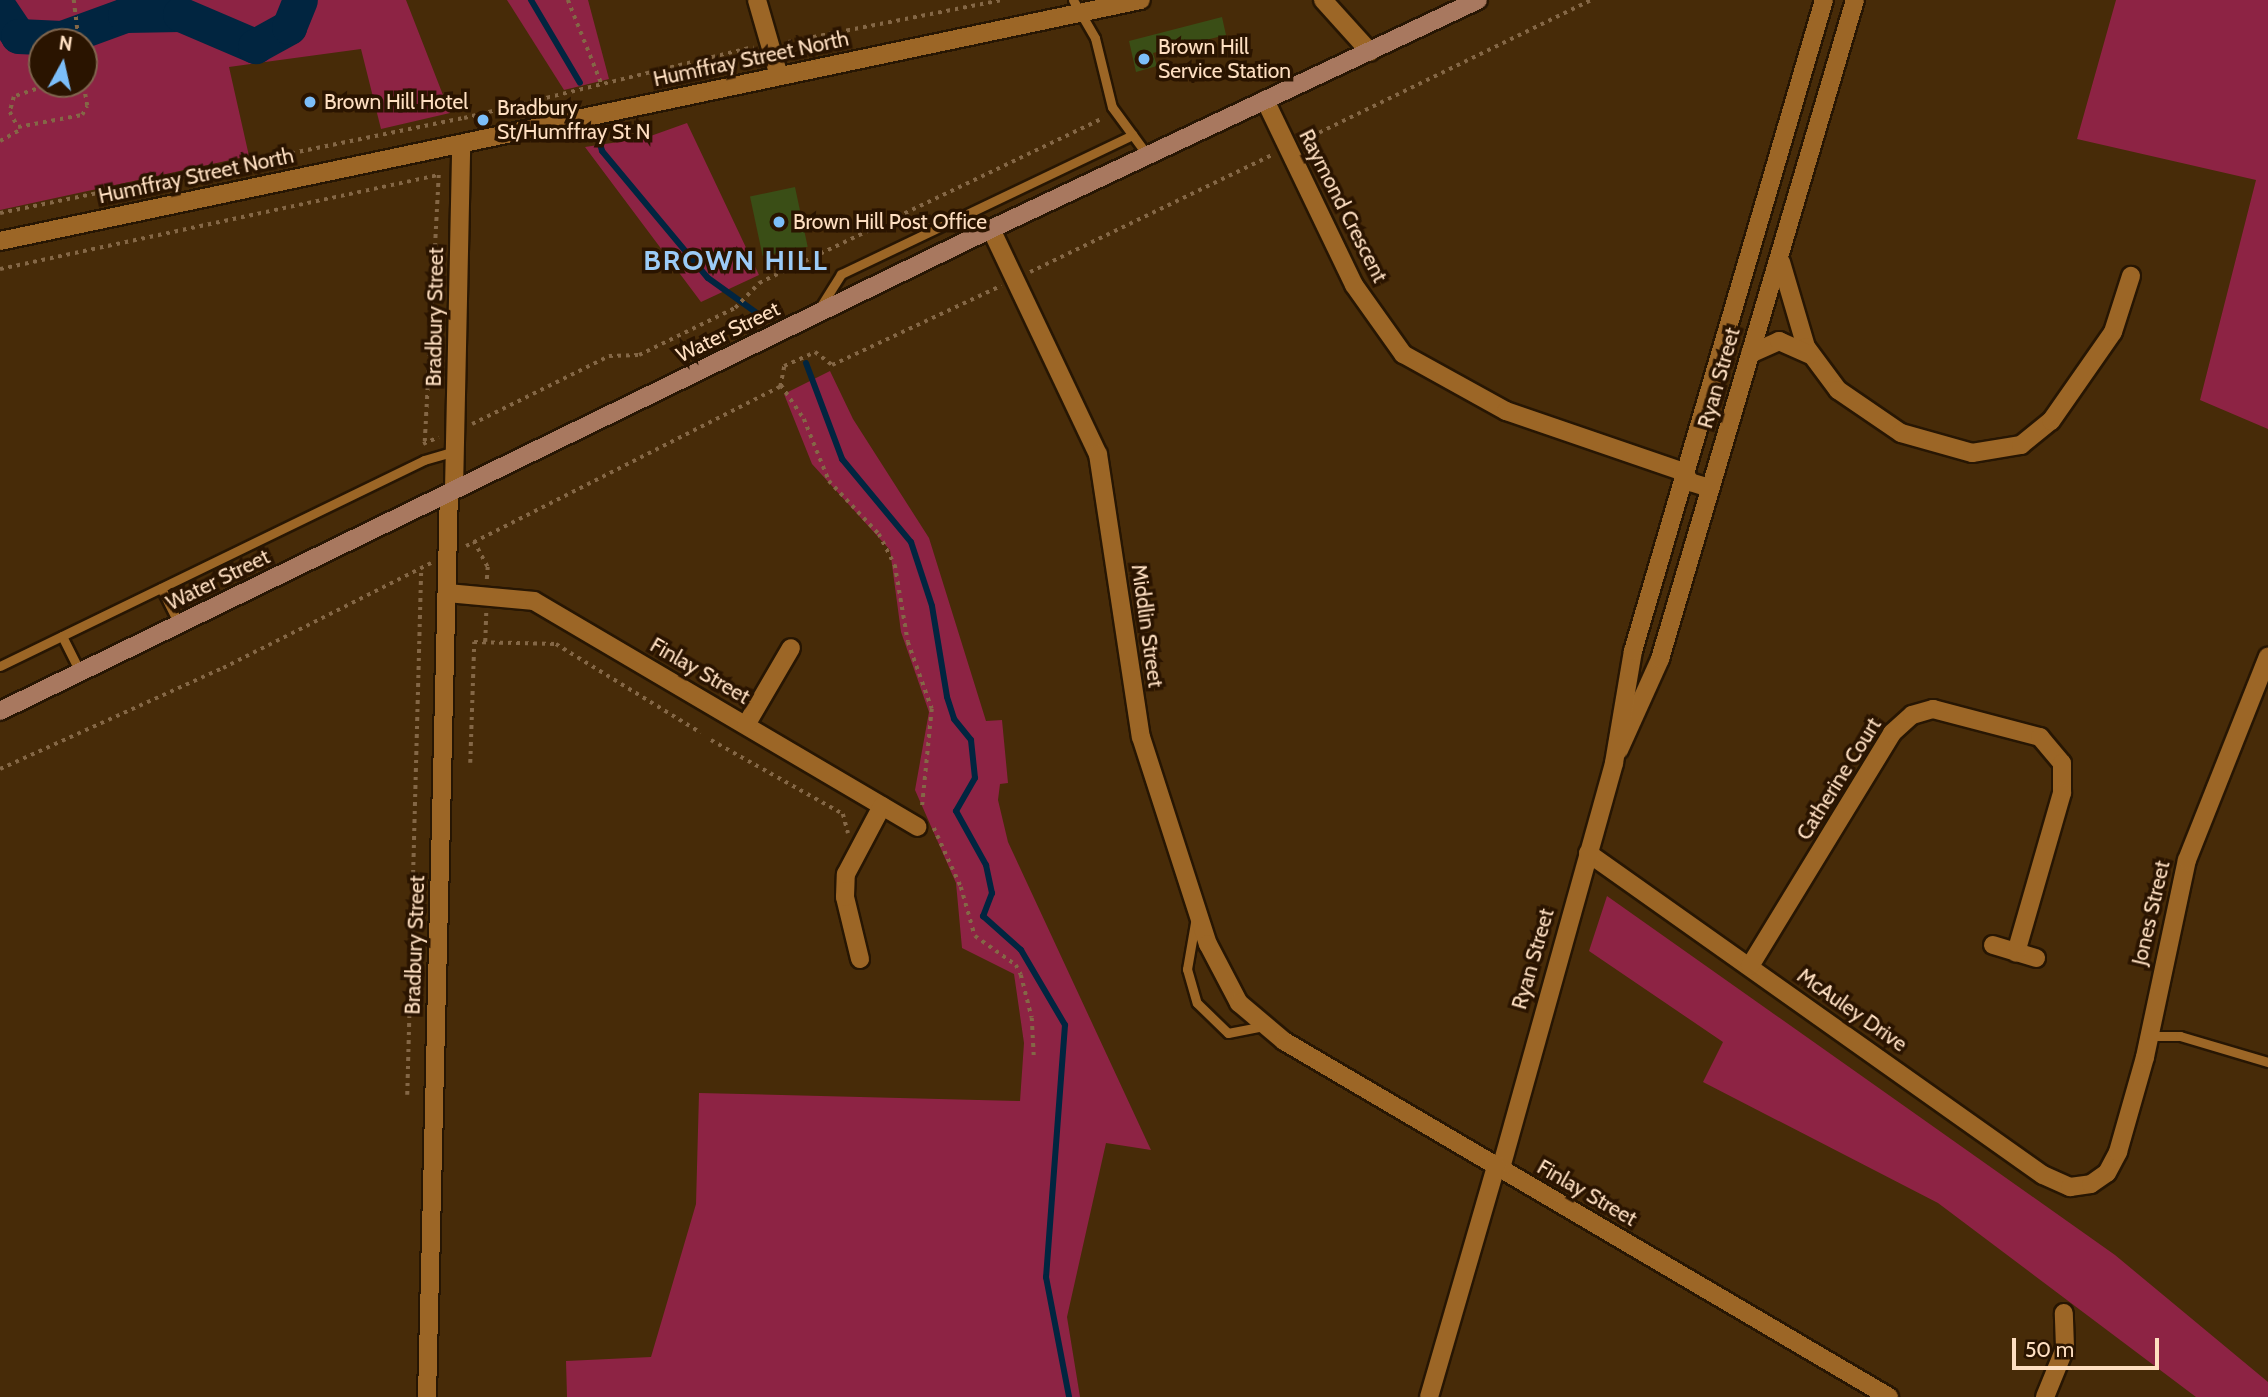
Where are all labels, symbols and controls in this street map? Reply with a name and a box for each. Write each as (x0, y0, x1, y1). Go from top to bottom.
street label: Humffray Street North (651, 26, 851, 92)
north arrow (28, 28, 98, 98)
text: N (57, 31, 74, 56)
place label: Brown Hill Service Station (1158, 34, 1291, 84)
marker: Brown Hill Service Station (1136, 51, 1152, 67)
place label: Brown Hill Hotel (324, 89, 468, 115)
marker: Brown Hill Hotel (302, 94, 318, 110)
place label: Bradbury St/Humffray St N (497, 95, 651, 145)
marker: Bradbury St/Humffray St N (475, 112, 491, 128)
street label: Raymond Crescent (1294, 125, 1392, 287)
street label: Humffray Street North (96, 143, 296, 209)
place label: Brown Hill Post Office (793, 209, 987, 235)
marker: Brown Hill Post Office (771, 214, 787, 230)
district label: BROWN HILL (644, 243, 828, 277)
street label: Bradbury Street (421, 247, 449, 387)
street label: Water Street (672, 296, 784, 368)
street label: Ryan Street (1693, 325, 1745, 431)
street label: Water Street (162, 544, 274, 616)
street label: Middlin Street (1126, 563, 1168, 689)
street label: Finlay Street (646, 632, 754, 710)
street label: Catherine Court (1791, 713, 1887, 845)
street label: Jones Street (2127, 858, 2175, 968)
street label: Bradbury Street (400, 875, 430, 1015)
street label: Ryan Street (1507, 906, 1559, 1012)
street label: McAuley Drive (1792, 963, 1912, 1057)
street label: Finlay Street (1533, 1154, 1641, 1232)
scale bar (2016, 1324, 2163, 1368)
text: 50 m (2025, 1337, 2074, 1362)

